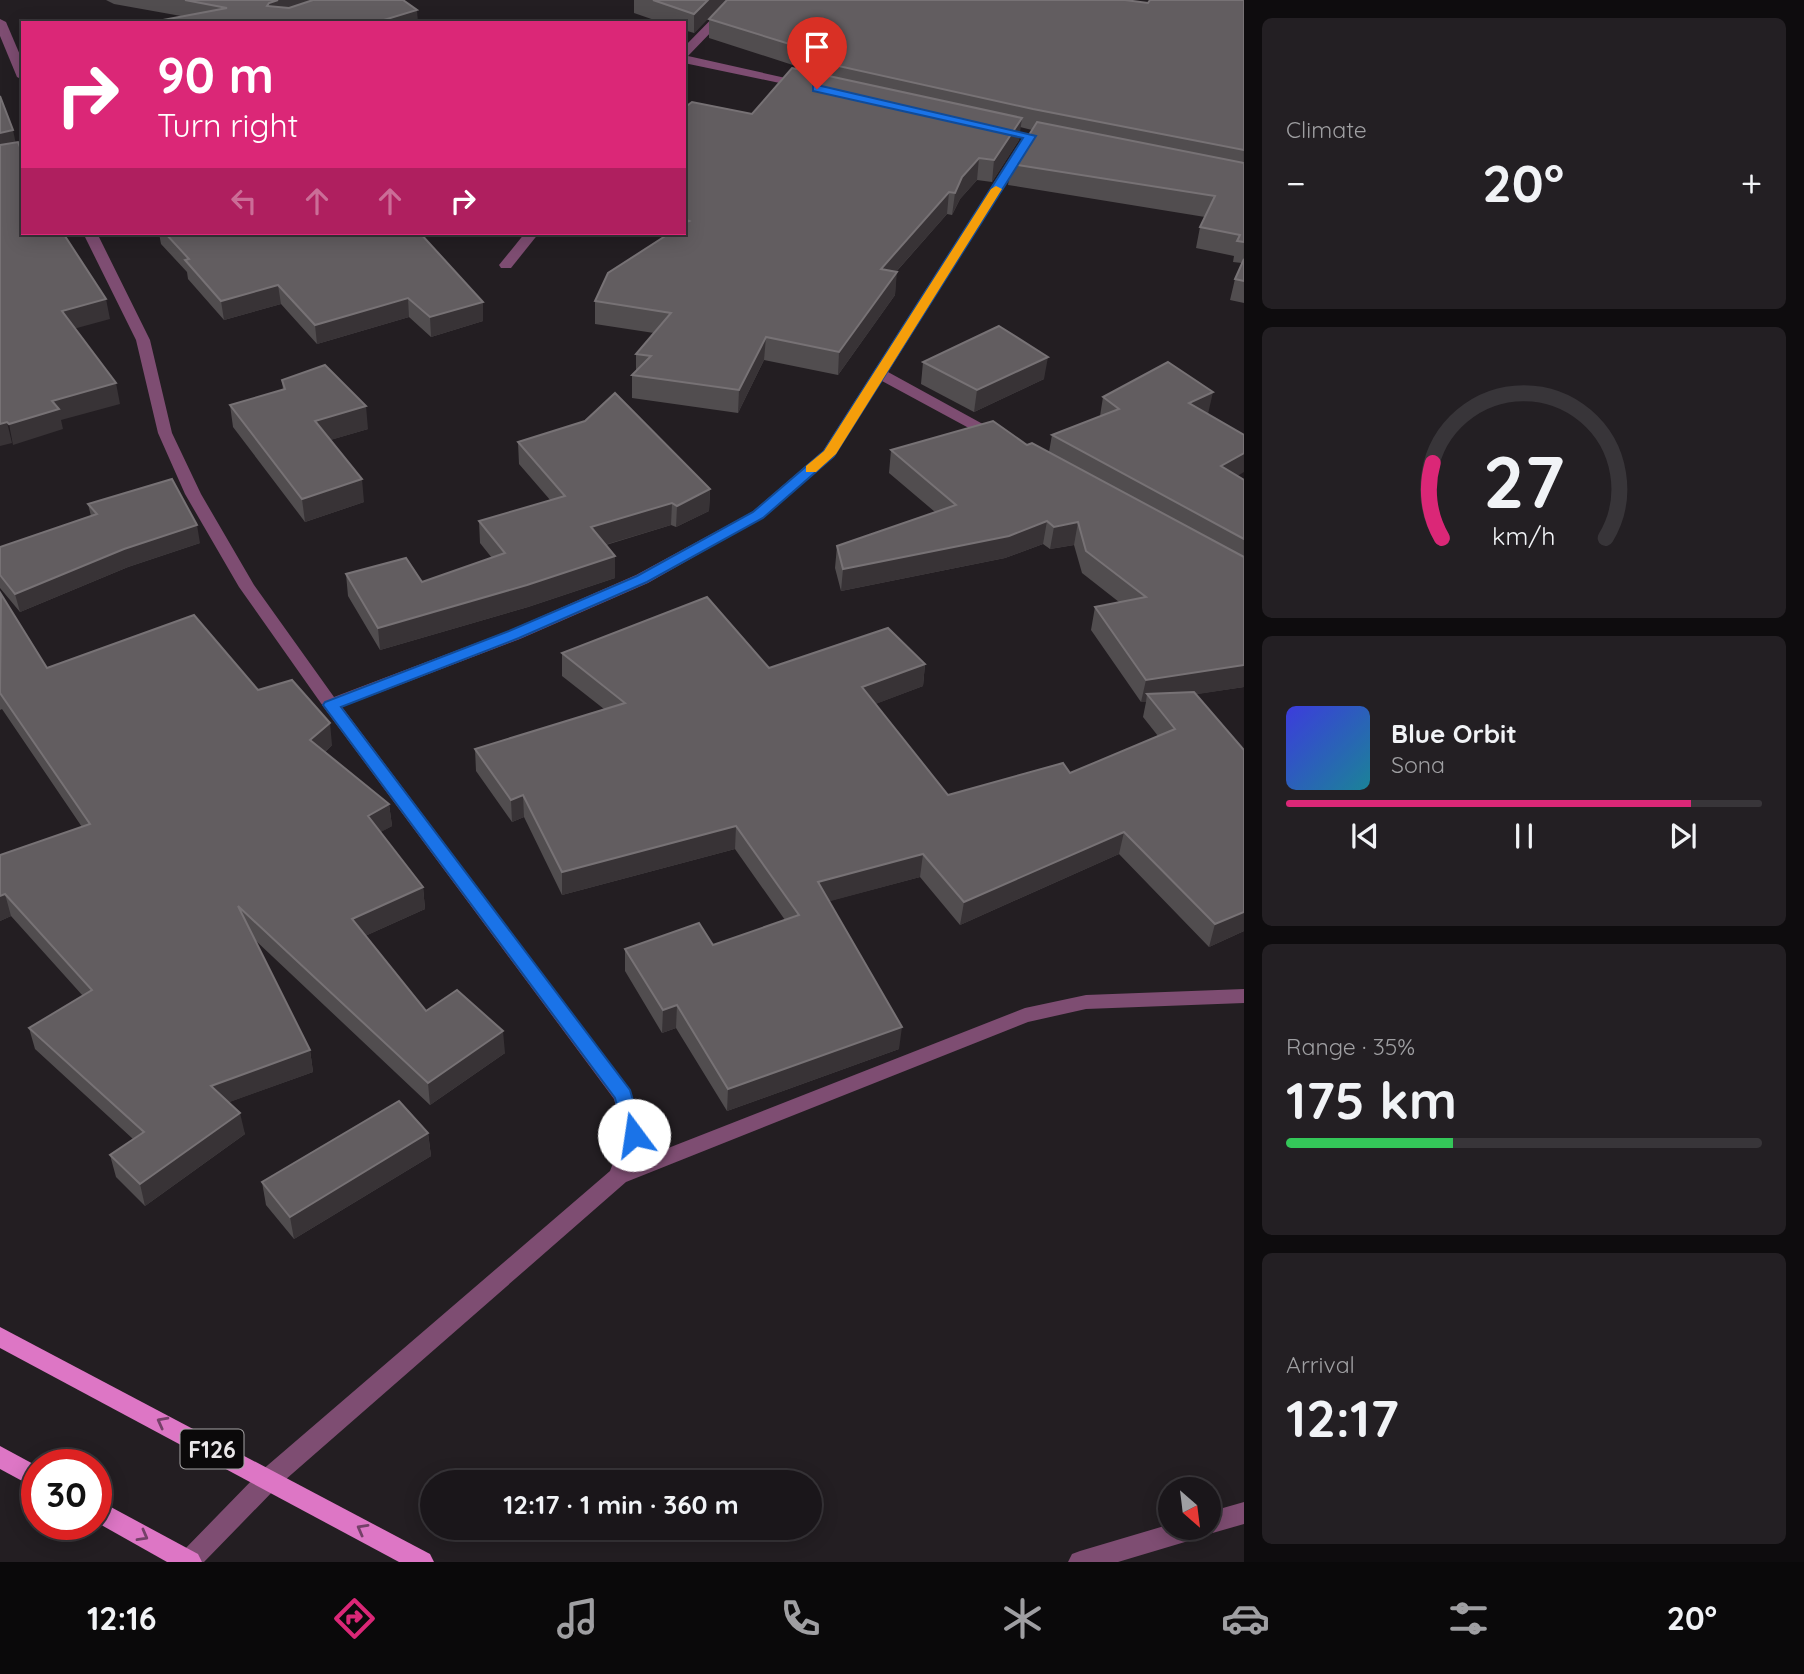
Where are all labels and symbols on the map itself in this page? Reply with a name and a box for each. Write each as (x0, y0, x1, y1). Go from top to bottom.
pin (787, 17, 847, 89)
position arrow (597, 1098, 671, 1172)
one-way arrow (156, 1417, 169, 1430)
road number: F126 (180, 1430, 244, 1468)
speed limit sign: 30 (21, 1449, 112, 1540)
north arrow (1158, 1477, 1222, 1540)
one-way arrow (357, 1524, 370, 1538)
one-way arrow (136, 1528, 148, 1541)

